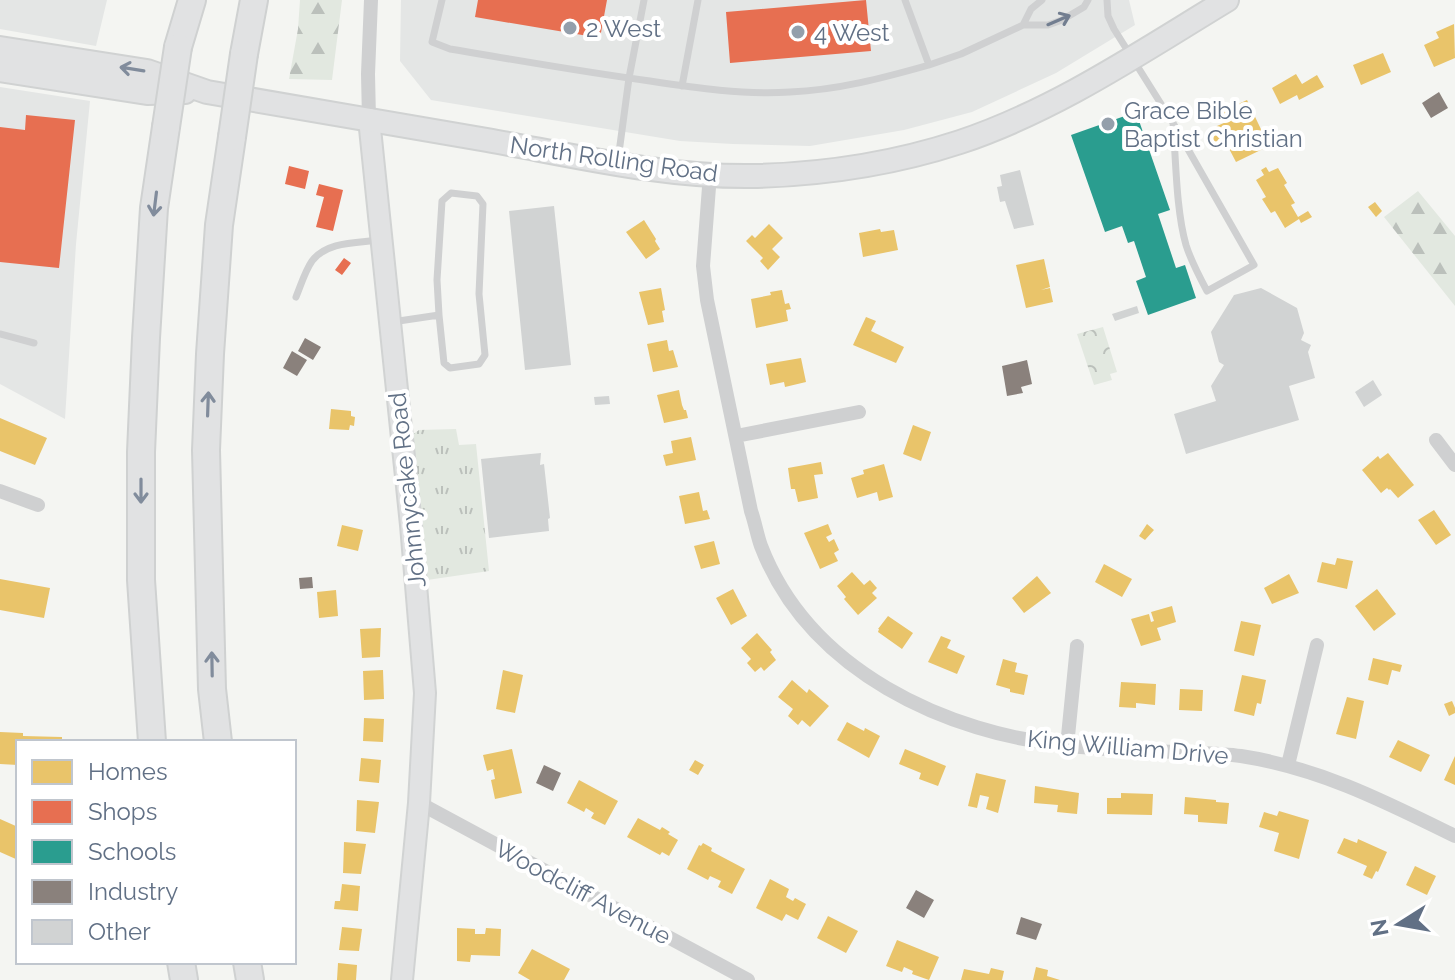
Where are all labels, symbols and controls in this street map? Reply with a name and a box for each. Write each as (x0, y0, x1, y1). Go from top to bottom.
one-way arrow (1046, 11, 1071, 26)
place label: 2 West (586, 14, 661, 43)
place label: 4 West (814, 18, 890, 47)
marker: 2 West (561, 19, 579, 37)
marker: 4 West (789, 23, 807, 41)
one-way arrow (120, 61, 145, 76)
place label: Grace Bible Baptist Christian (1124, 96, 1303, 153)
marker: Grace Bible Baptist Christian (1099, 115, 1117, 133)
street label: North Rolling Road (508, 130, 720, 188)
one-way arrow (148, 190, 163, 217)
one-way arrow (200, 391, 215, 418)
street label: Johnnycake Road (382, 391, 432, 589)
one-way arrow (133, 477, 149, 504)
one-way arrow (204, 651, 220, 678)
street label: King William Drive (1026, 724, 1230, 770)
legend (16, 740, 296, 964)
text: Homes (88, 757, 168, 786)
text: Shops (88, 797, 157, 826)
street label: Woodcliff Avenue (490, 833, 676, 951)
text: Schools (88, 837, 176, 866)
text: Industry (88, 877, 178, 906)
north arrow (1359, 884, 1439, 964)
text: Other (88, 917, 151, 946)
text: N (1365, 917, 1394, 939)

